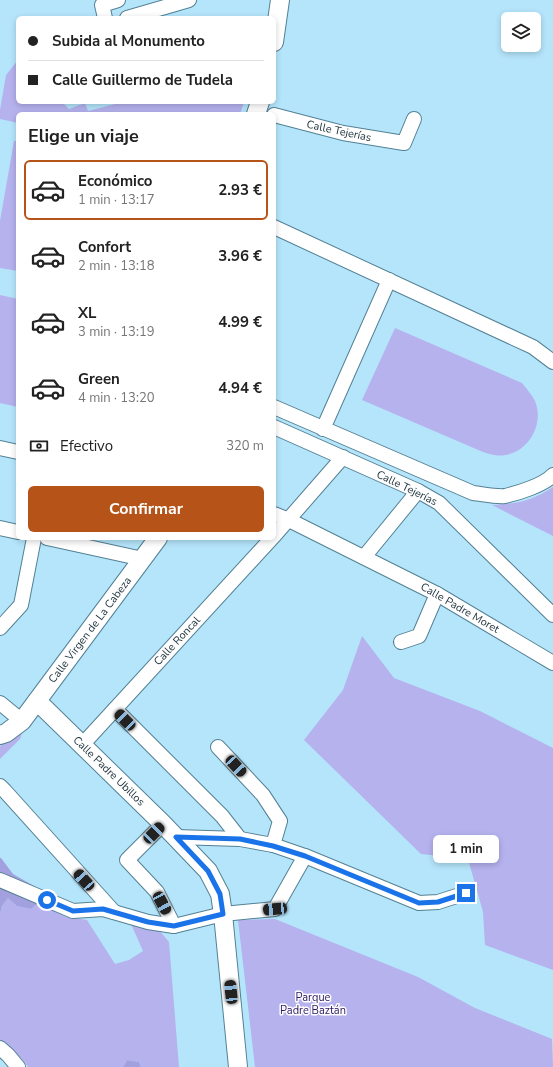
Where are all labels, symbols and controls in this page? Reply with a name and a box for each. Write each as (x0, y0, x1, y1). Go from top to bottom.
map controls (501, 12, 541, 52)
button: layers (501, 12, 541, 52)
text: Subida al Monumento (52, 31, 205, 51)
text: Calle Guillermo de Tudela (52, 70, 233, 90)
street label: Calle Tejerías (305, 117, 373, 145)
text: Elige un viaje (28, 124, 139, 148)
text: Económico (78, 171, 152, 191)
icon: car (30, 172, 66, 208)
text: 2.93 € (218, 180, 262, 200)
text: 1 min · 13:17 (78, 191, 154, 209)
text: Confort (78, 237, 131, 257)
icon: car (30, 238, 66, 274)
text: 3.96 € (218, 246, 262, 266)
text: 2 min · 13:18 (78, 257, 154, 275)
text: XL (78, 303, 97, 323)
icon: car (30, 304, 66, 340)
text: 4.99 € (218, 312, 262, 332)
text: 3 min · 13:19 (78, 323, 154, 341)
text: Green (78, 369, 120, 389)
icon: car (30, 370, 66, 406)
text: 4.94 € (218, 378, 262, 398)
text: 4 min · 13:20 (78, 389, 154, 407)
icon: cash (28, 435, 50, 457)
text: Efectivo (60, 436, 113, 456)
text: 320 m (226, 437, 264, 455)
street label: Calle Tejerías (374, 467, 440, 509)
button: Confirmar (28, 486, 264, 532)
street label: Calle Virgen de La Cabeza (45, 574, 135, 686)
street label: Calle Padre Moret (418, 579, 502, 637)
street label: Calle Roncal (150, 613, 204, 669)
car (112, 707, 138, 733)
street label: Calle Padre Ubillos (70, 733, 148, 809)
car (223, 753, 249, 779)
car (141, 820, 167, 846)
callout: 1 min (433, 835, 499, 863)
text: 1 min (449, 840, 483, 858)
car (72, 867, 96, 893)
route end (457, 884, 475, 902)
car (151, 890, 173, 916)
route start (38, 891, 56, 909)
car (263, 902, 287, 916)
car (224, 979, 238, 1005)
park label: Parque Padre Baztán (280, 990, 346, 1018)

